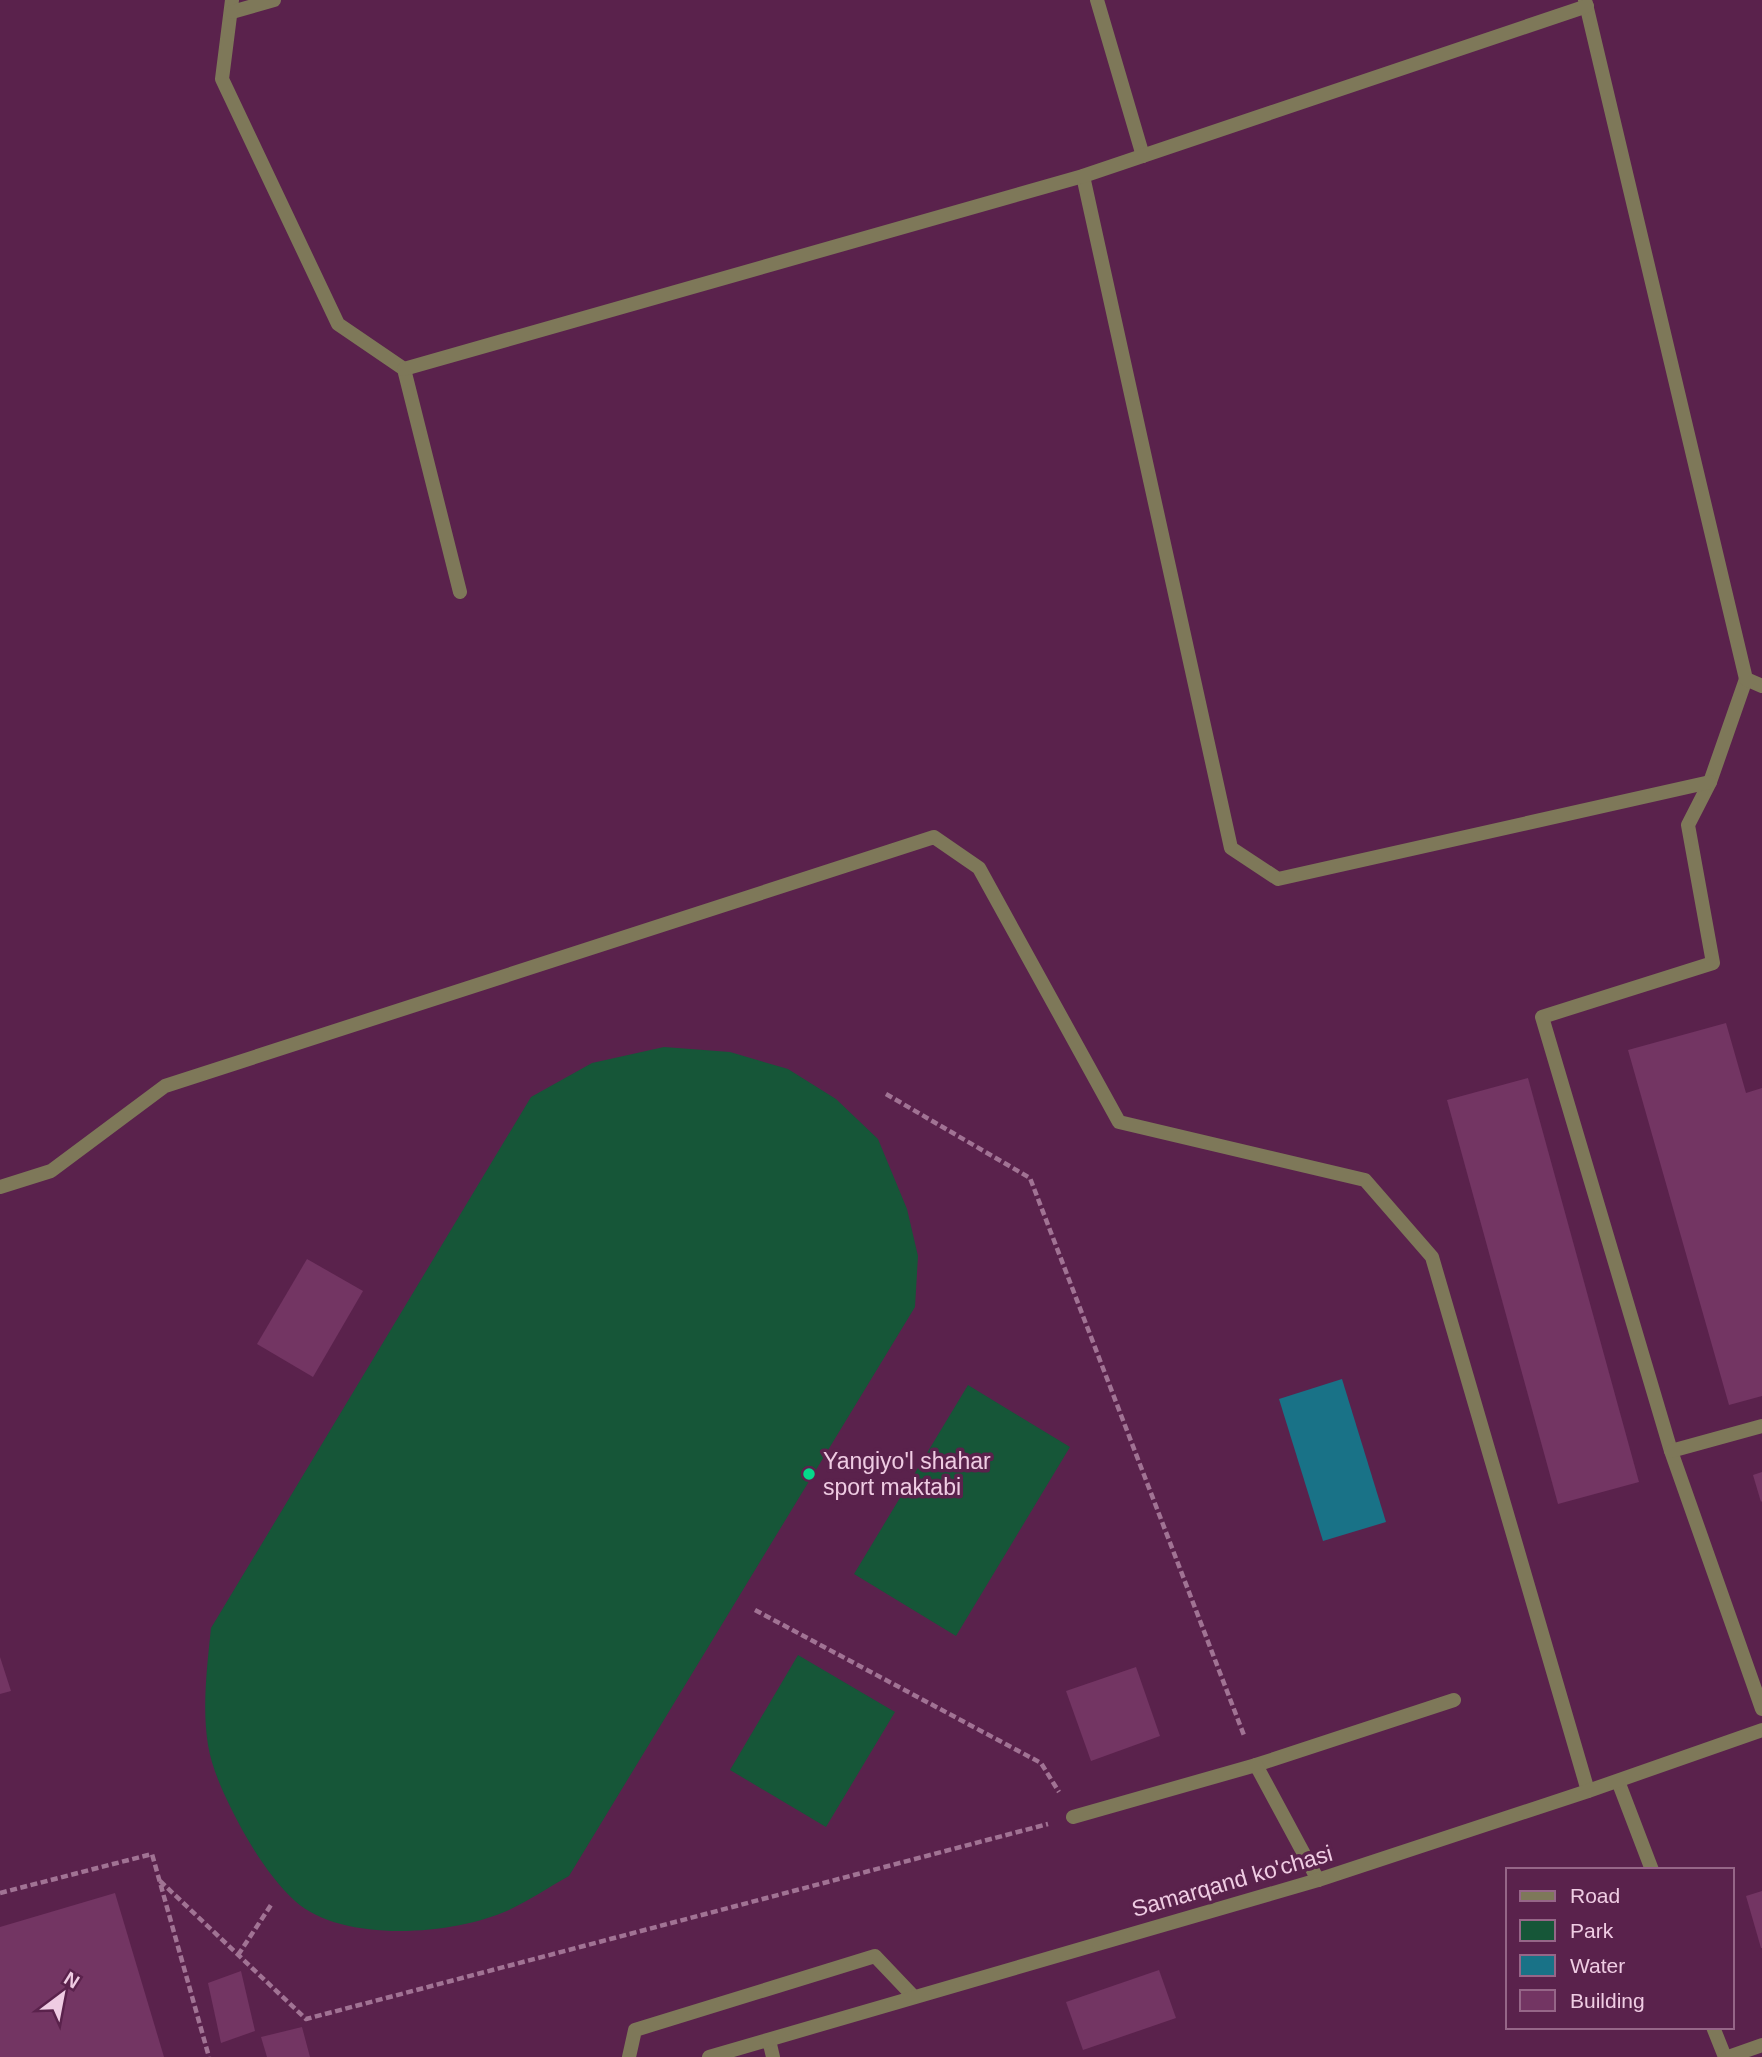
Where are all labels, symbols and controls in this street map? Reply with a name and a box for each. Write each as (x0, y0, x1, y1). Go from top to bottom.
place label: Yangiyo'l shahar sport maktabi (823, 1448, 991, 1500)
marker: Yangiyo'l shahar sport maktabi (801, 1466, 817, 1482)
street label: Samarqand ko'chasi (1129, 1840, 1335, 1922)
legend (1506, 1868, 1734, 2029)
text: Road (1570, 1884, 1620, 1907)
text: Park (1570, 1919, 1614, 1942)
text: Water (1570, 1954, 1625, 1977)
north arrow (28, 1959, 98, 2029)
text: N (60, 1967, 83, 1993)
text: Building (1570, 1989, 1645, 2012)

